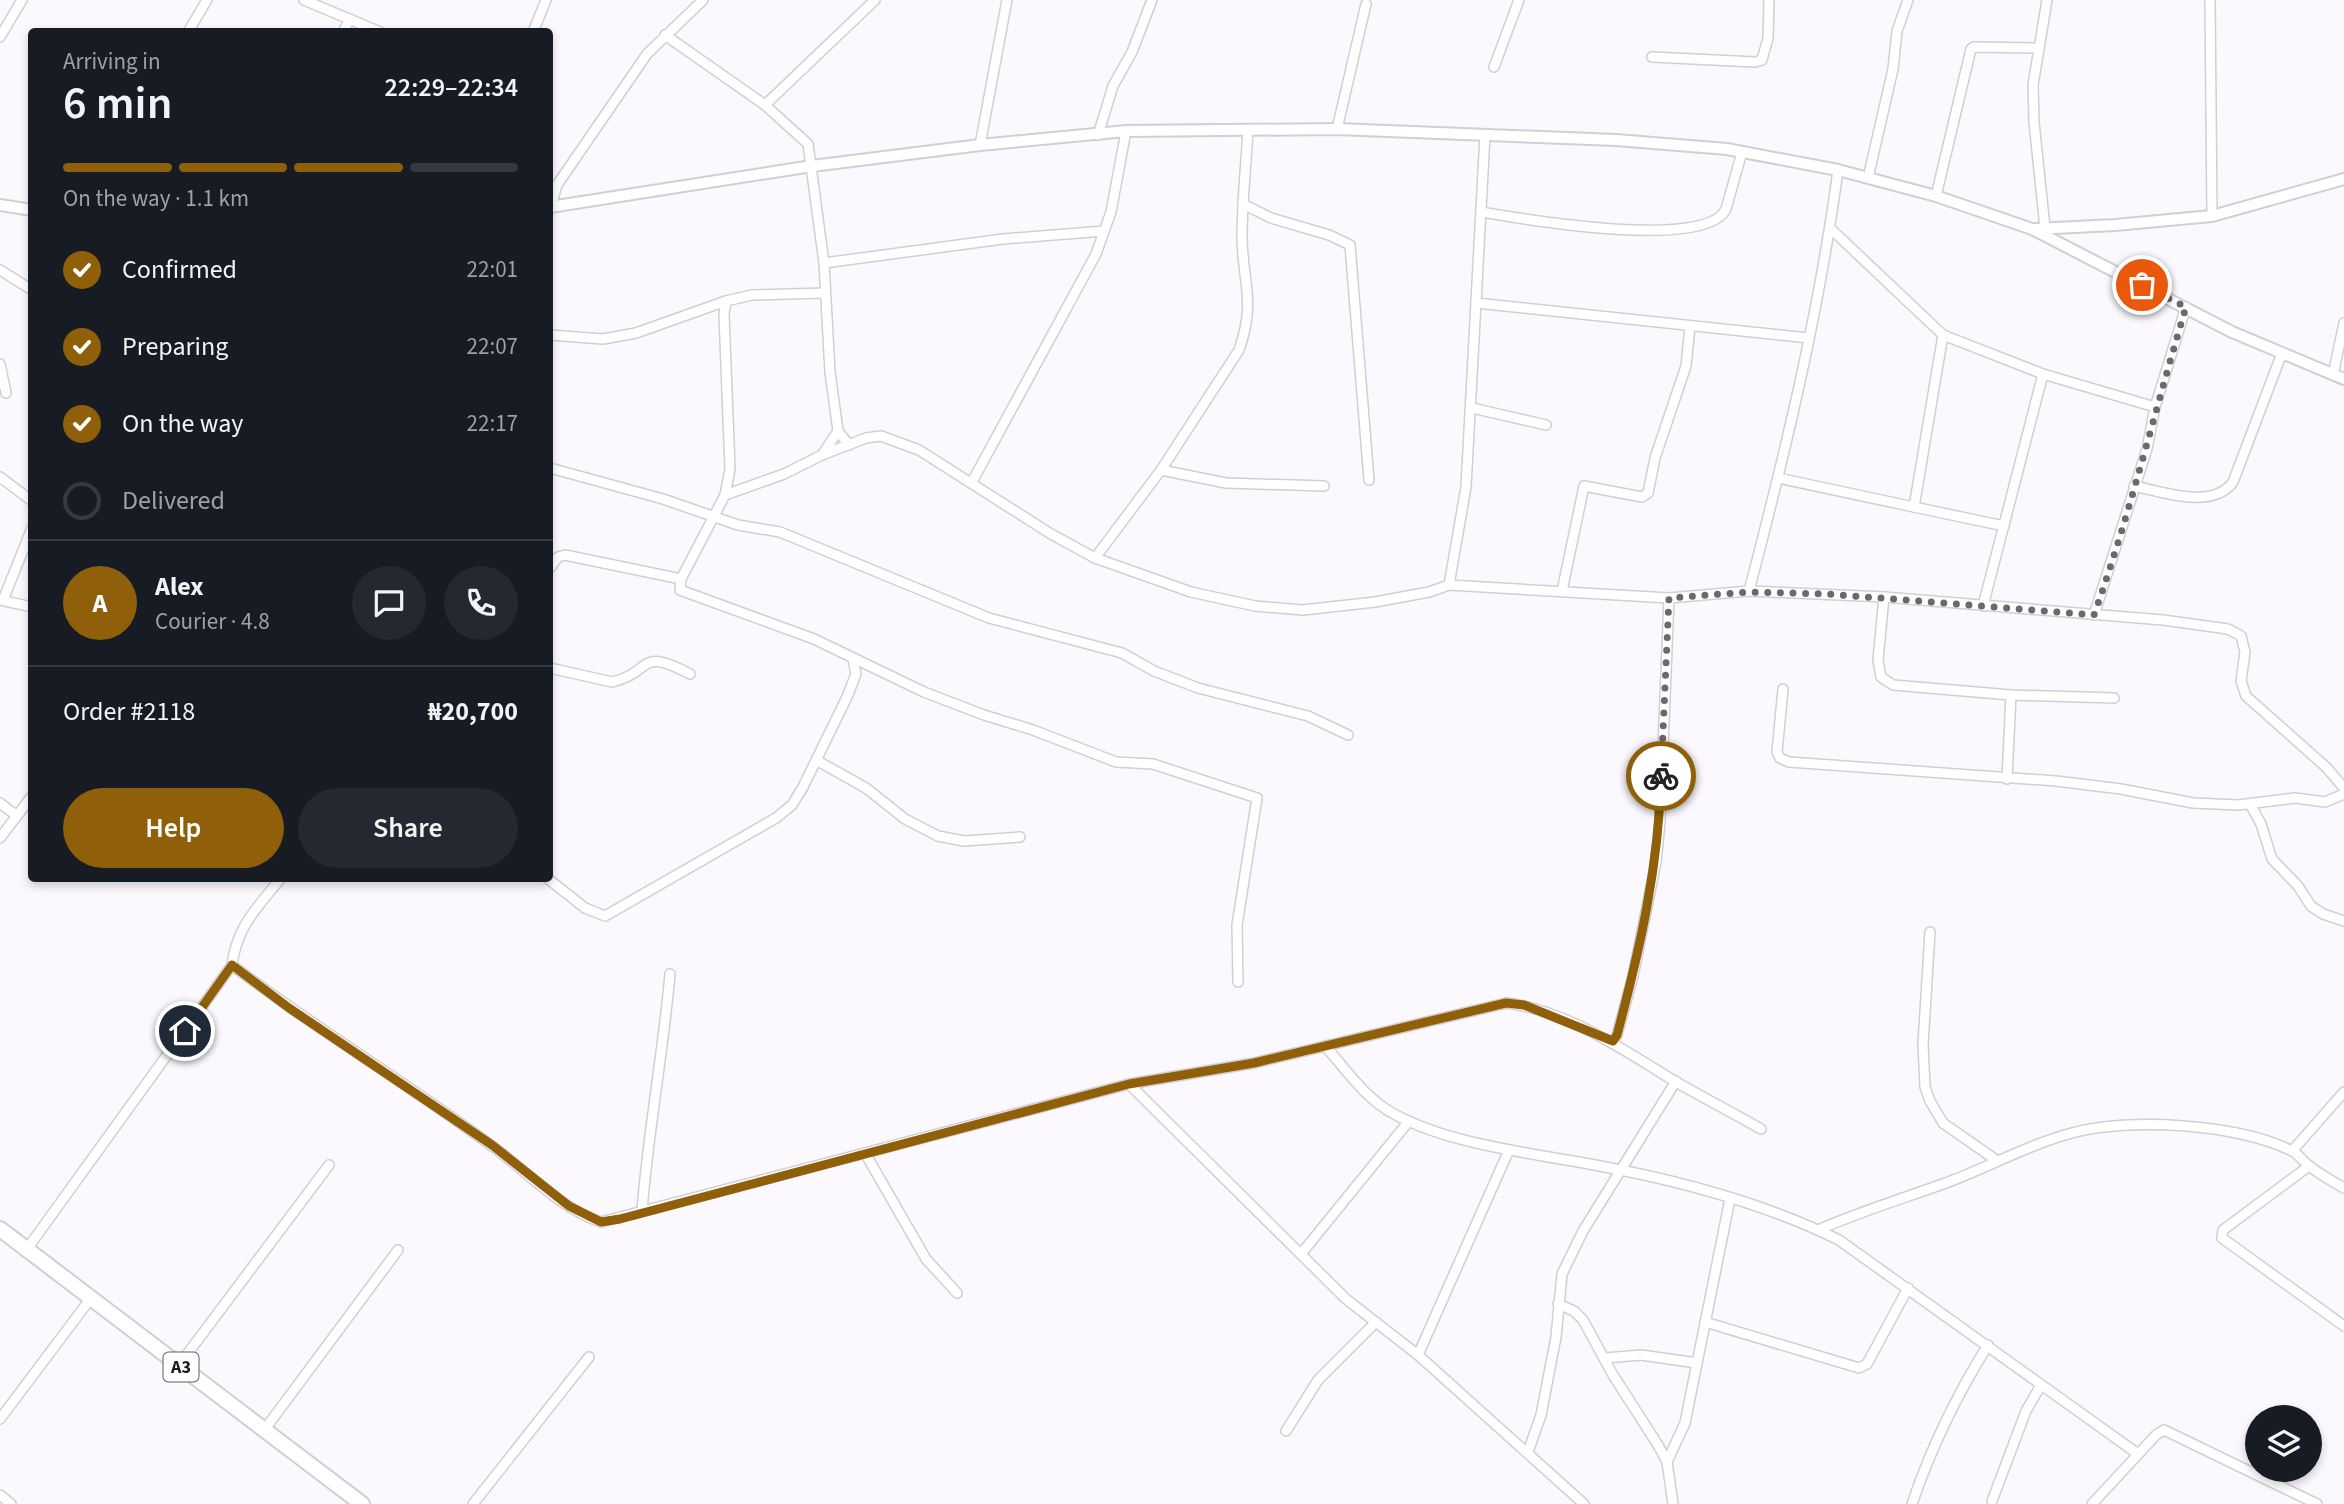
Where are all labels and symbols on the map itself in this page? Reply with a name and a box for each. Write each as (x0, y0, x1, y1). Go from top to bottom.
pin (2112, 255, 2172, 315)
courier (1626, 741, 1696, 811)
pin (155, 1001, 215, 1061)
road number: A3 (164, 1352, 198, 1382)

